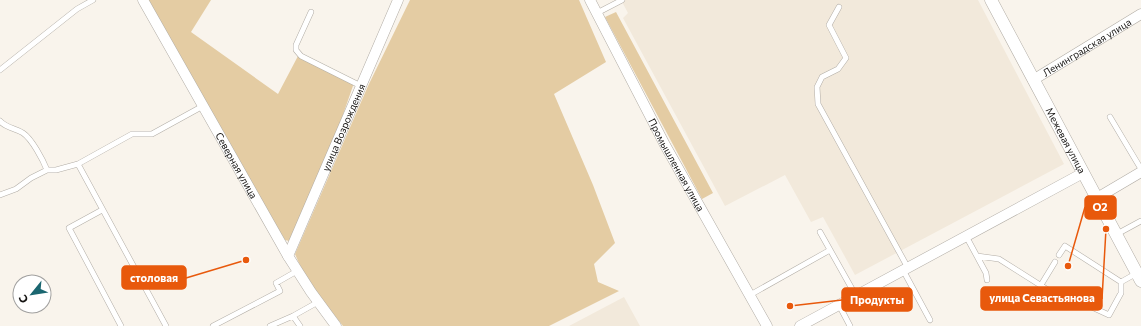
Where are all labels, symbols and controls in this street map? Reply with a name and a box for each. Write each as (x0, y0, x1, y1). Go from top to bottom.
street label: Ленинградская улица (1040, 16, 1133, 79)
street label: улица Возрождения (319, 82, 367, 173)
street label: Межевая улица (1043, 105, 1088, 175)
street label: Промышленная улица (646, 116, 707, 213)
street label: Северная улица (213, 130, 260, 201)
callout: O2 (1085, 196, 1116, 219)
text: O2 (1092, 200, 1108, 213)
callout: столовая (122, 266, 186, 289)
text: столовая (130, 271, 178, 284)
north arrow (12, 274, 52, 314)
callout: улица Севастьянова (981, 287, 1102, 310)
callout: Продукты (842, 288, 912, 311)
text: улица Севастьянова (989, 291, 1095, 304)
text: С (15, 292, 30, 306)
text: Продукты (850, 293, 904, 306)

